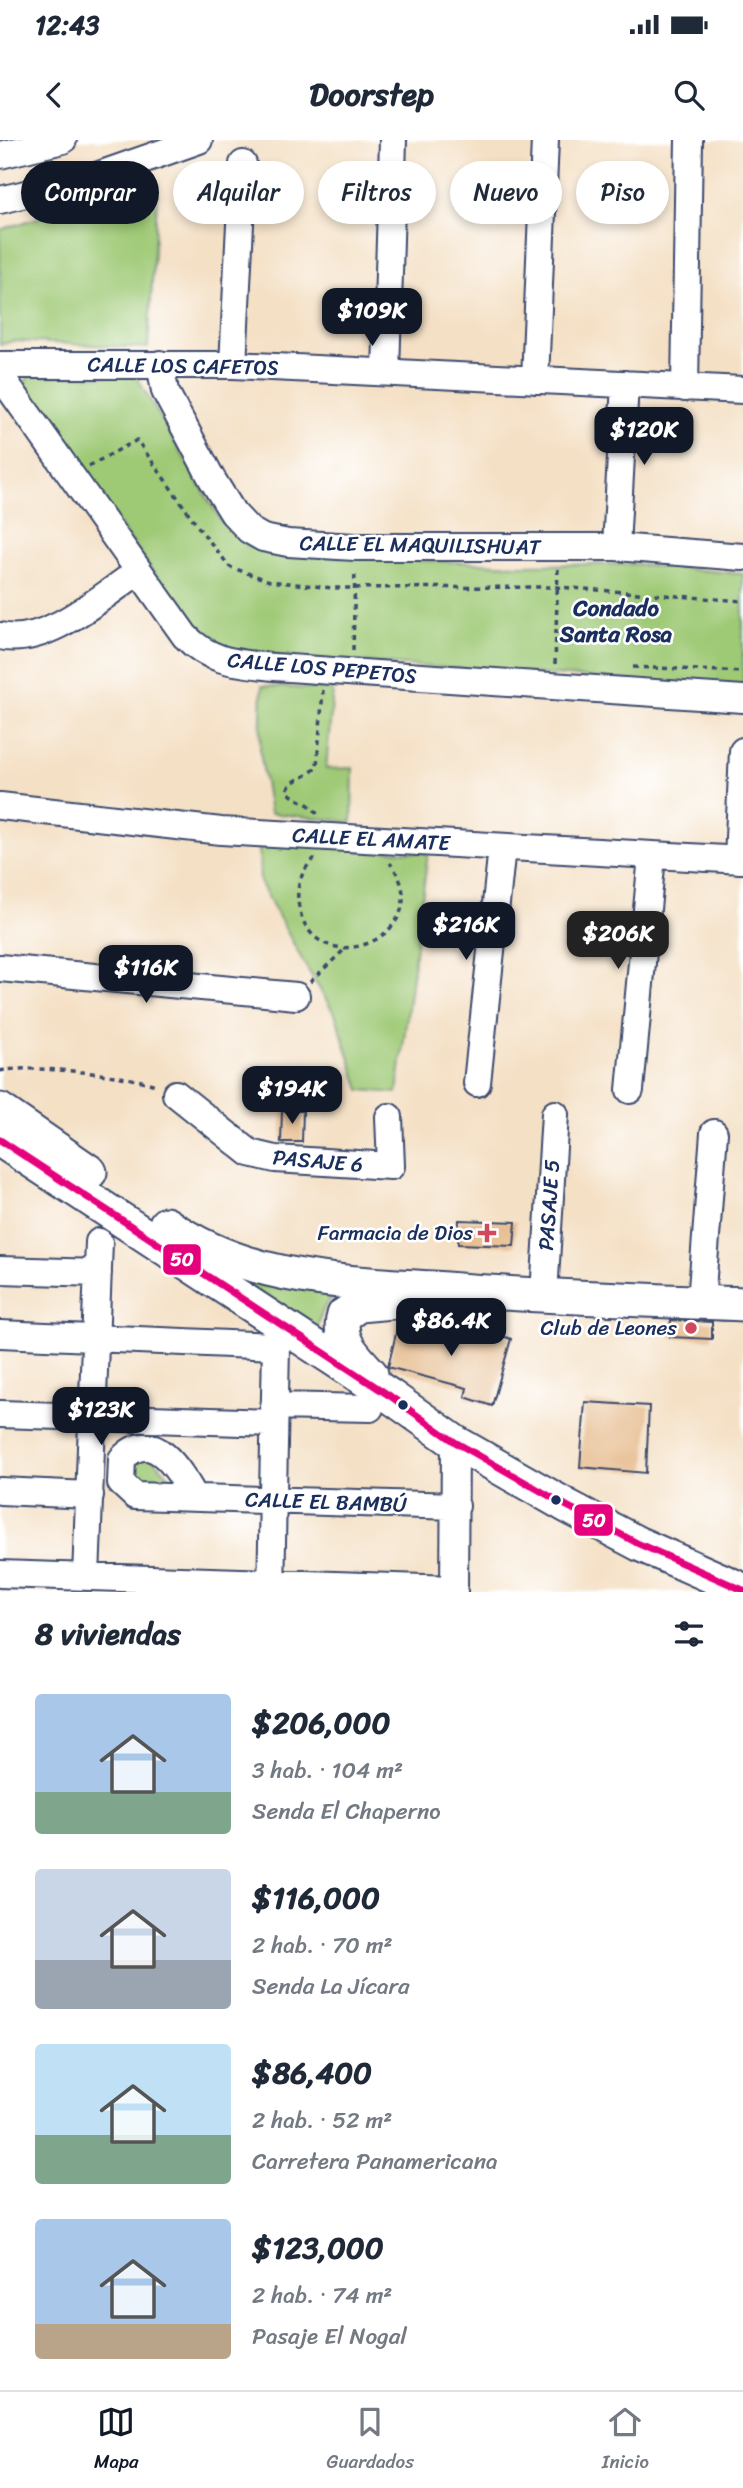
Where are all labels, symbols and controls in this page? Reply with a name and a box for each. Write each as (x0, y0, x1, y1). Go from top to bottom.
text: 12:43 (35, 2, 100, 48)
text: Doorstep (309, 66, 434, 123)
icon: back (35, 76, 73, 114)
icon: search (670, 76, 708, 114)
chip: Comprar (21, 161, 159, 224)
chip: Alquilar (173, 161, 304, 224)
chip: Filtros (318, 161, 436, 224)
chip: Nuevo (450, 161, 562, 224)
chip: Piso (576, 161, 669, 224)
pin: $109K (323, 288, 421, 348)
text: $109K (338, 290, 406, 331)
street label: CALLE LOS CAFETOS (87, 345, 279, 387)
pin: $120K (595, 408, 693, 467)
text: $120K (610, 409, 678, 450)
street label: CALLE EL MAQUILISHUAT (299, 524, 542, 566)
district label: Condado Santa Rosa (559, 588, 673, 655)
street label: CALLE LOS PEPETOS (226, 641, 418, 695)
street label: CALLE EL AMATE (291, 816, 452, 862)
pin: $216K (417, 902, 515, 962)
text: $216K (433, 904, 499, 945)
pin: $206K (569, 912, 667, 971)
text: $206K (583, 913, 653, 954)
pin: $116K (97, 946, 195, 1005)
text: $116K (115, 947, 177, 988)
pin: $194K (243, 1066, 341, 1126)
text: $194K (258, 1068, 326, 1109)
street label: PASAJE 6 (271, 1138, 365, 1184)
street label: PASAJE 5 (527, 1158, 571, 1252)
place label: Farmacia de Dios (317, 1214, 473, 1252)
marker: Farmacia de Dios (479, 1225, 495, 1241)
line badge: 50 (162, 1243, 202, 1276)
text: 50 (170, 1243, 194, 1276)
pin: $86.4K (394, 1298, 508, 1358)
text: $86.4K (412, 1300, 490, 1341)
place label: Club de Leones (540, 1309, 677, 1347)
marker: Club de Leones (683, 1320, 699, 1336)
pin: $123K (52, 1388, 150, 1447)
text: $123K (68, 1389, 134, 1430)
unlabelled marker (396, 1398, 410, 1412)
street label: CALLE EL BAMBÚ (245, 1480, 408, 1524)
unlabelled marker (549, 1493, 563, 1507)
line badge: 50 (573, 1503, 614, 1537)
text: 50 (582, 1504, 606, 1537)
text: 8 viviendas (35, 1607, 181, 1661)
icon: filters (670, 1615, 708, 1653)
text: $206,000 (252, 1696, 390, 1750)
icon: home (91, 1722, 175, 1806)
text: 3 hab. · 104 m² (252, 1750, 403, 1791)
text: Senda El Chaperno (252, 1791, 441, 1832)
text: $116,000 (252, 1871, 380, 1925)
icon: home (91, 1897, 175, 1981)
text: 2 hab. · 70 m² (252, 1925, 393, 1966)
text: Senda La Jícara (252, 1966, 410, 2007)
text: $86,400 (252, 2046, 372, 2100)
icon: home (91, 2072, 175, 2156)
text: 2 hab. · 52 m² (252, 2100, 392, 2141)
text: Carretera Panamericana (252, 2141, 498, 2182)
text: $123,000 (252, 2221, 384, 2275)
icon: home (91, 2247, 175, 2331)
text: 2 hab. · 74 m² (252, 2275, 392, 2316)
text: Pasaje El Nogal (252, 2316, 407, 2357)
tab: Mapa (94, 2403, 139, 2478)
tab: Guardados (327, 2403, 414, 2478)
tab: Inicio (602, 2403, 649, 2478)

